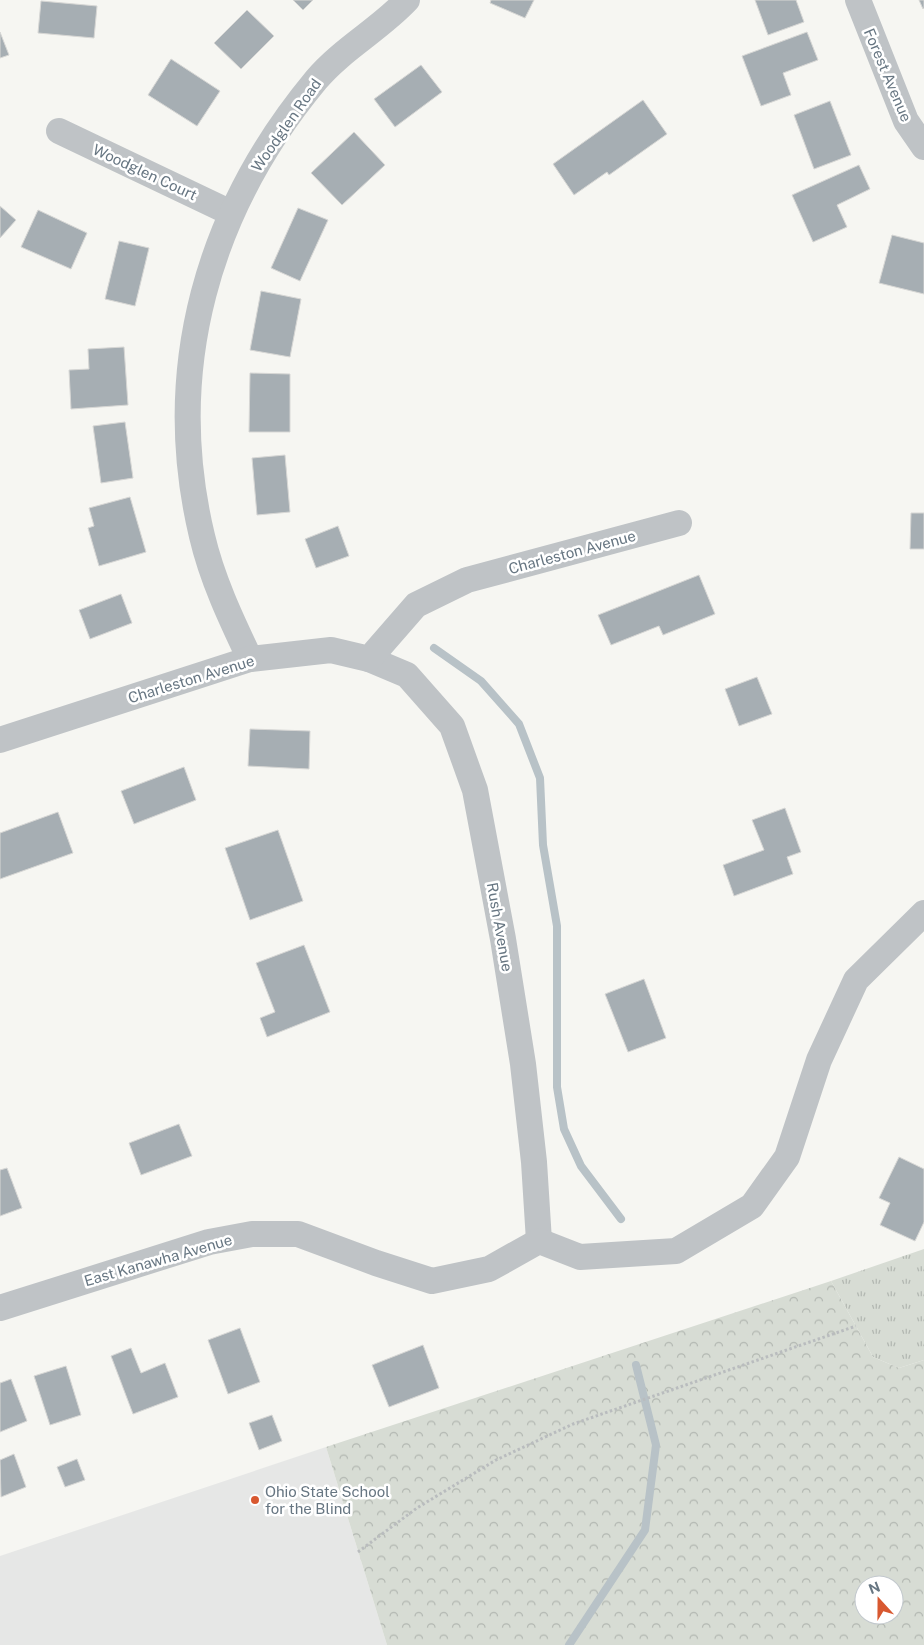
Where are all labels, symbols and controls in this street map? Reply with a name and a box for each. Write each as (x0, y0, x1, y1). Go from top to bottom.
street label: Forest Avenue (861, 26, 915, 124)
street label: Woodglen Road (248, 75, 324, 175)
street label: Woodglen Court (90, 140, 200, 204)
street label: Charleston Avenue (506, 527, 638, 577)
street label: Charleston Avenue (126, 652, 256, 706)
street label: Rush Avenue (484, 881, 516, 973)
street label: East Kanawha Avenue (82, 1231, 234, 1289)
place label: Ohio State School for the Blind (265, 1483, 390, 1517)
marker: Ohio State School for the Blind (249, 1494, 261, 1506)
north arrow (854, 1575, 904, 1625)
text: N (866, 1578, 882, 1597)

